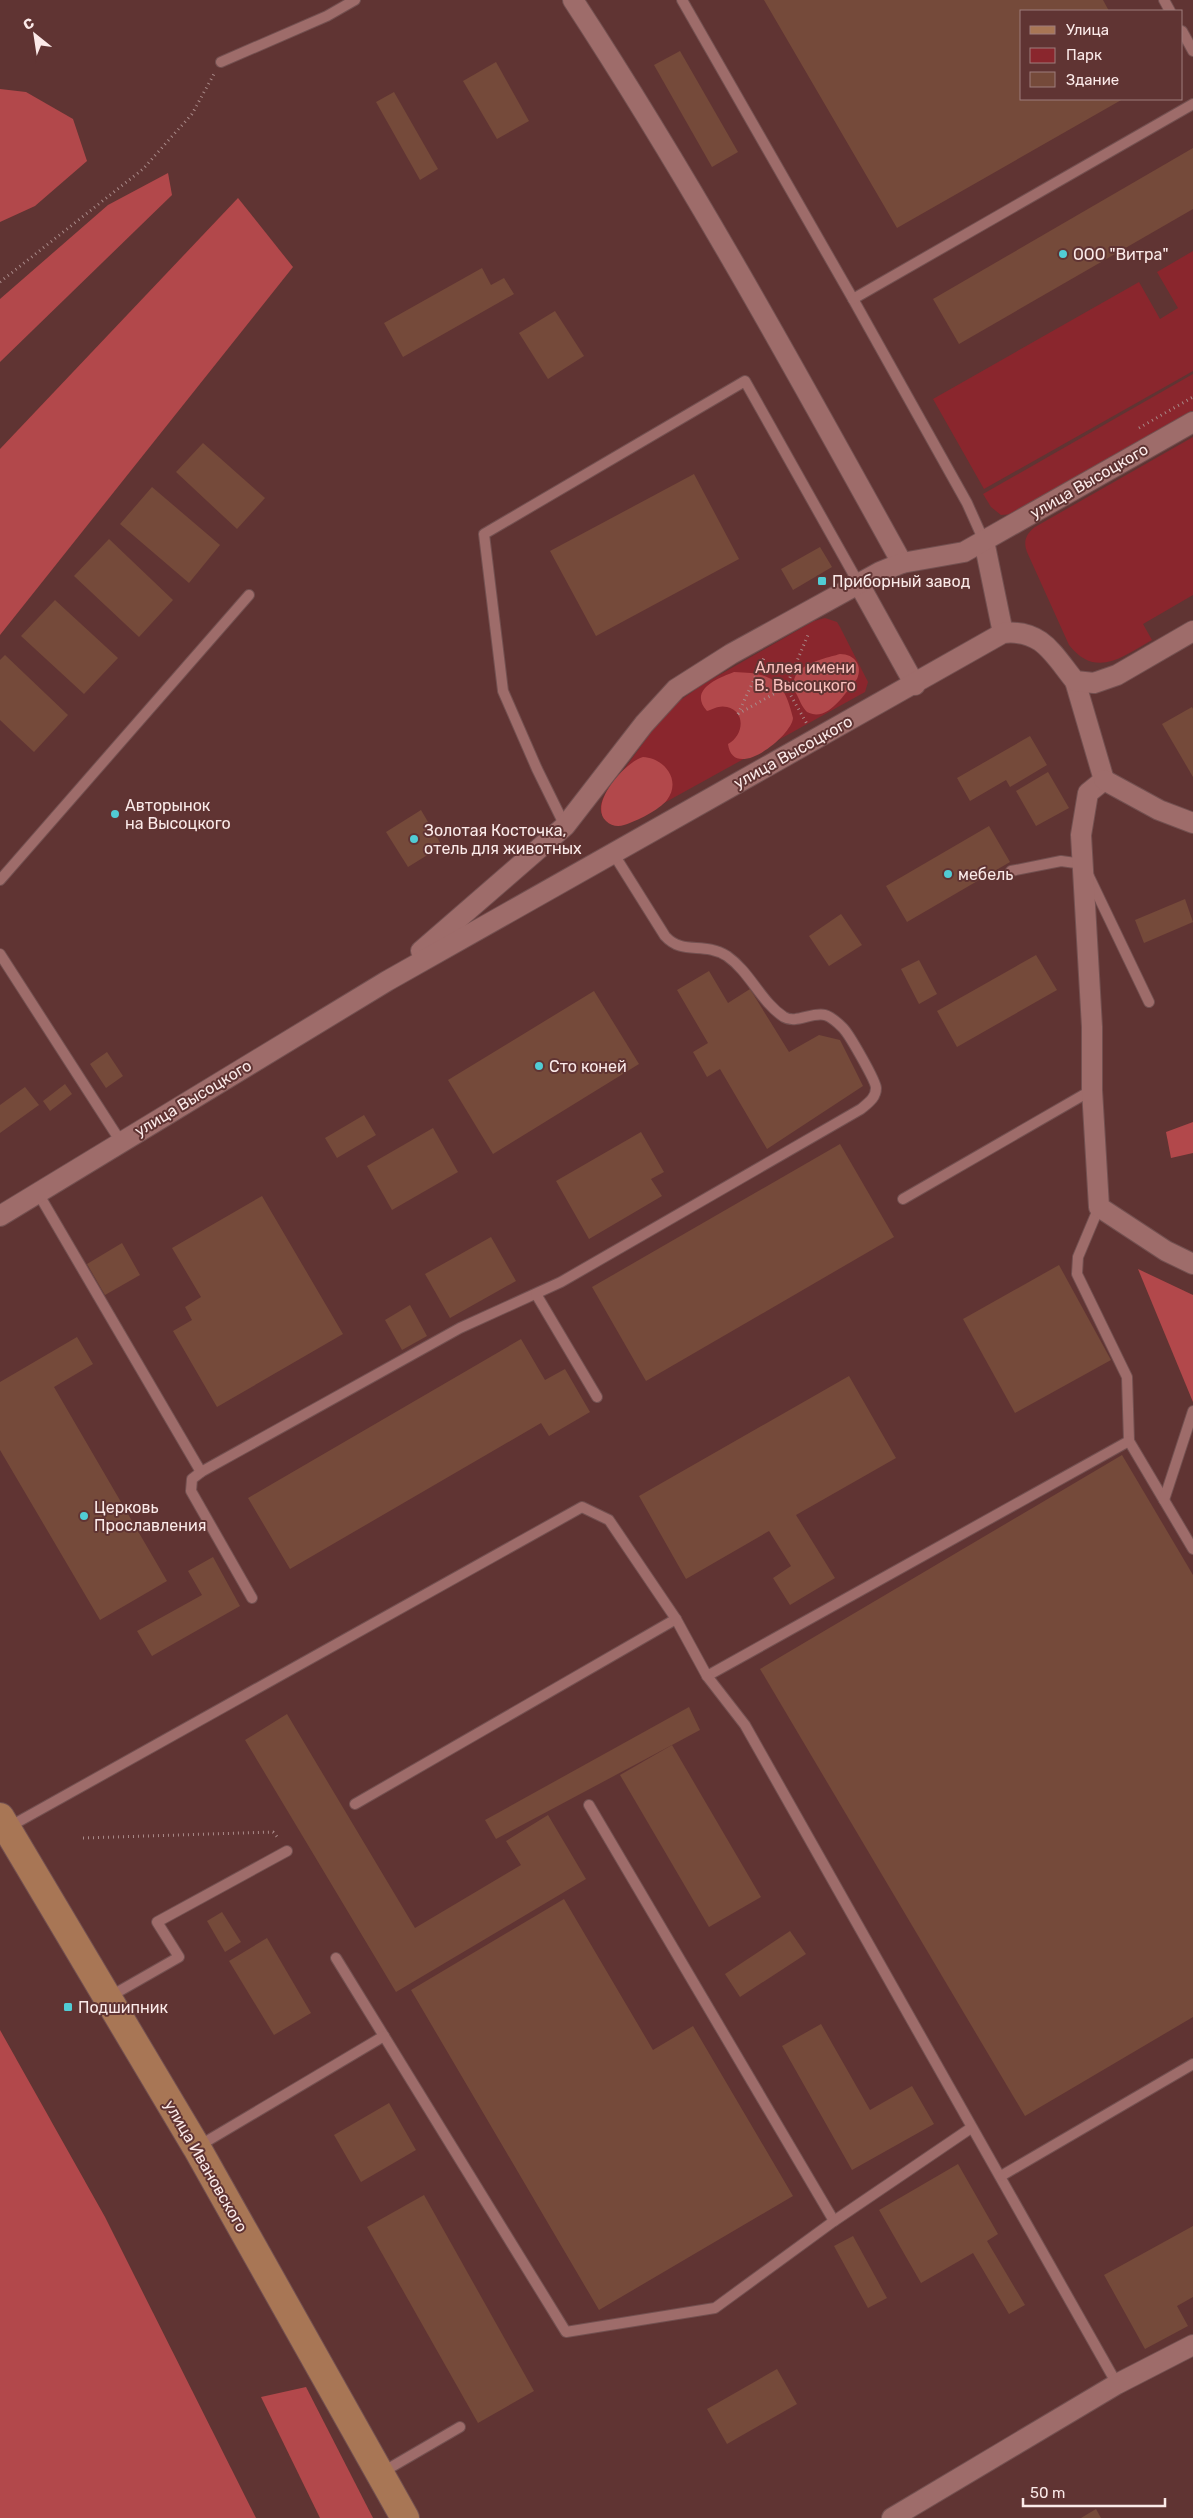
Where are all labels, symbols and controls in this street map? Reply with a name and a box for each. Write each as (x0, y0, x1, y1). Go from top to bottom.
north arrow (10, 10, 60, 60)
legend (1020, 10, 1183, 100)
text: С (20, 14, 37, 34)
text: Улица (1066, 21, 1109, 39)
text: Парк (1066, 46, 1102, 64)
text: Здание (1066, 71, 1119, 89)
place label: ООО "Витра" (1073, 245, 1168, 264)
marker: ООО "Витра" (1057, 248, 1069, 260)
street label: улица Высоцкого (1027, 439, 1151, 523)
place label: Приборный завод (832, 572, 971, 591)
marker: Приборный завод (816, 575, 828, 587)
park label: Аллея имени В. Высоцкого (754, 658, 856, 695)
street label: улица Высоцкого (730, 711, 856, 793)
place label: Авторынок на Высоцкого (125, 796, 231, 833)
marker: Авторынок на Высоцкого (109, 808, 121, 820)
place label: Золотая Косточка, отель для животных (424, 821, 582, 858)
marker: Золотая Косточка, отель для животных (408, 833, 420, 845)
place label: мебель (958, 865, 1013, 884)
marker: мебель (942, 868, 954, 880)
street label: улица Высоцкого (131, 1056, 255, 1140)
place label: Сто коней (549, 1057, 627, 1076)
marker: Сто коней (533, 1060, 545, 1072)
place label: Церковь Прославления (94, 1498, 207, 1535)
marker: Церковь Прославления (78, 1510, 90, 1522)
place label: Подшипник (78, 1998, 169, 2017)
marker: Подшипник (62, 2001, 74, 2013)
street label: улица Ивановского (160, 2096, 252, 2236)
scale bar (1023, 2476, 1166, 2508)
text: 50 m (1030, 2484, 1065, 2502)

